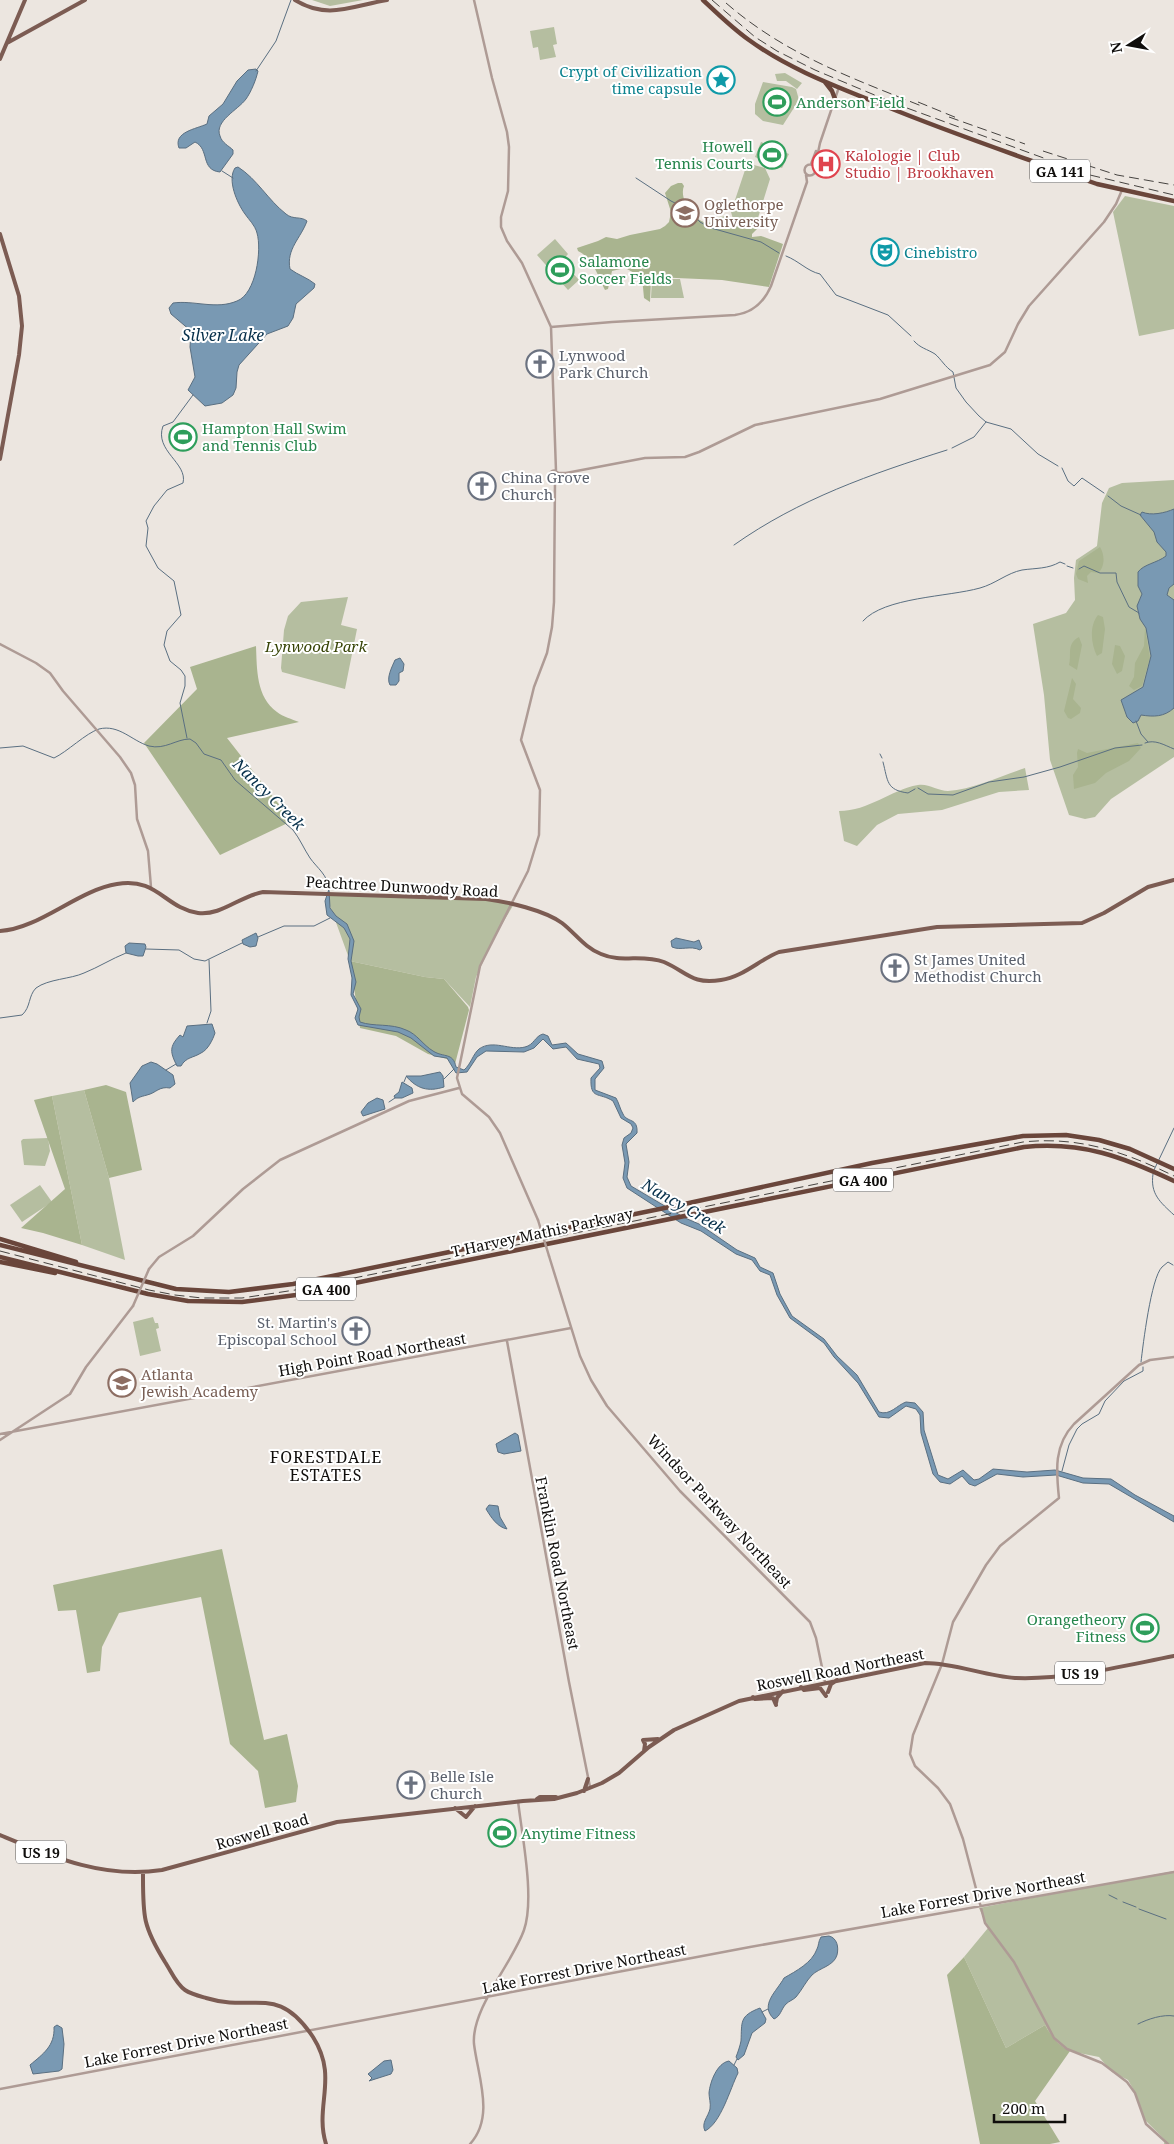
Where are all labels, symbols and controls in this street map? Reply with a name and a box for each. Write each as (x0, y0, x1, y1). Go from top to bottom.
north arrow (1104, 20, 1154, 70)
text: N (1105, 40, 1126, 55)
place label: Crypt of Civilization time capsule (559, 61, 702, 98)
place icon: Crypt of Civilization time capsule (706, 65, 736, 95)
sports icon: Anderson Field (762, 87, 792, 117)
place label: Anderson Field (796, 92, 905, 112)
place label: Howell Tennis Courts (655, 136, 753, 173)
sports icon: Howell Tennis Courts (757, 140, 787, 170)
place label: Kalologie | Club Studio | Brookhaven (845, 145, 994, 182)
hospital icon: Kalologie | Club Studio | Brookhaven (811, 149, 841, 179)
road number: GA 141 (1030, 160, 1090, 182)
place label: Oglethorpe University (704, 194, 784, 231)
school or university icon: Oglethorpe University (670, 198, 700, 228)
theatre icon: Cinebistro (870, 237, 900, 267)
place label: Cinebistro (904, 242, 978, 262)
place label: Salamone Soccer Fields (579, 251, 672, 288)
sports icon: Salamone Soccer Fields (545, 255, 575, 285)
water label: Silver Lake (182, 324, 264, 346)
place label: Lynwood Park Church (559, 345, 649, 382)
church icon: Lynwood Park Church (525, 349, 555, 379)
place label: Hampton Hall Swim and Tennis Club (202, 418, 347, 455)
sports icon: Hampton Hall Swim and Tennis Club (168, 422, 198, 452)
place label: China Grove Church (501, 467, 590, 504)
church icon: China Grove Church (467, 471, 497, 501)
park label: Lynwood Park (264, 636, 367, 656)
water label: Nancy Creek (227, 752, 310, 835)
street label: Peachtree Dunwoody Road (305, 871, 499, 901)
place label: St James United Methodist Church (914, 949, 1042, 986)
church icon: St James United Methodist Church (880, 953, 910, 983)
road number: GA 400 (833, 1168, 893, 1192)
water label: Nancy Creek (637, 1173, 731, 1239)
street label: T Harvey Mathis Parkway (449, 1203, 635, 1261)
road number: GA 400 (296, 1278, 356, 1300)
place label: St. Martin's Episcopal School (218, 1312, 337, 1349)
church icon: St. Martin's Episcopal School (341, 1316, 371, 1346)
street label: High Point Road Northeast (277, 1328, 467, 1380)
place label: Atlanta Jewish Academy (140, 1364, 259, 1401)
school or university icon: Atlanta Jewish Academy (107, 1368, 137, 1398)
street label: Windsor Parkway Northeast (643, 1430, 797, 1592)
district label: FORESTDALE ESTATES (270, 1446, 382, 1486)
street label: Franklin Road Northeast (531, 1475, 585, 1651)
place label: Orangetheory Fitness (1027, 1609, 1127, 1646)
sports icon: Orangetheory Fitness (1130, 1613, 1160, 1643)
street label: Roswell Road Northeast (755, 1643, 925, 1695)
road number: US 19 (1055, 1662, 1105, 1685)
place label: Belle Isle Church (430, 1766, 494, 1803)
church icon: Belle Isle Church (396, 1770, 426, 1800)
street label: Roswell Road (213, 1808, 311, 1854)
sports icon: Anytime Fitness (487, 1818, 517, 1848)
place label: Anytime Fitness (521, 1823, 636, 1843)
road number: US 19 (16, 1840, 66, 1864)
street label: Lake Forrest Drive Northeast (879, 1866, 1087, 1922)
street label: Lake Forrest Drive Northeast (480, 1938, 688, 1998)
street label: Lake Forrest Drive Northeast (82, 2012, 290, 2072)
scale bar (994, 2092, 1065, 2124)
text: 200 m (1002, 2098, 1045, 2118)

